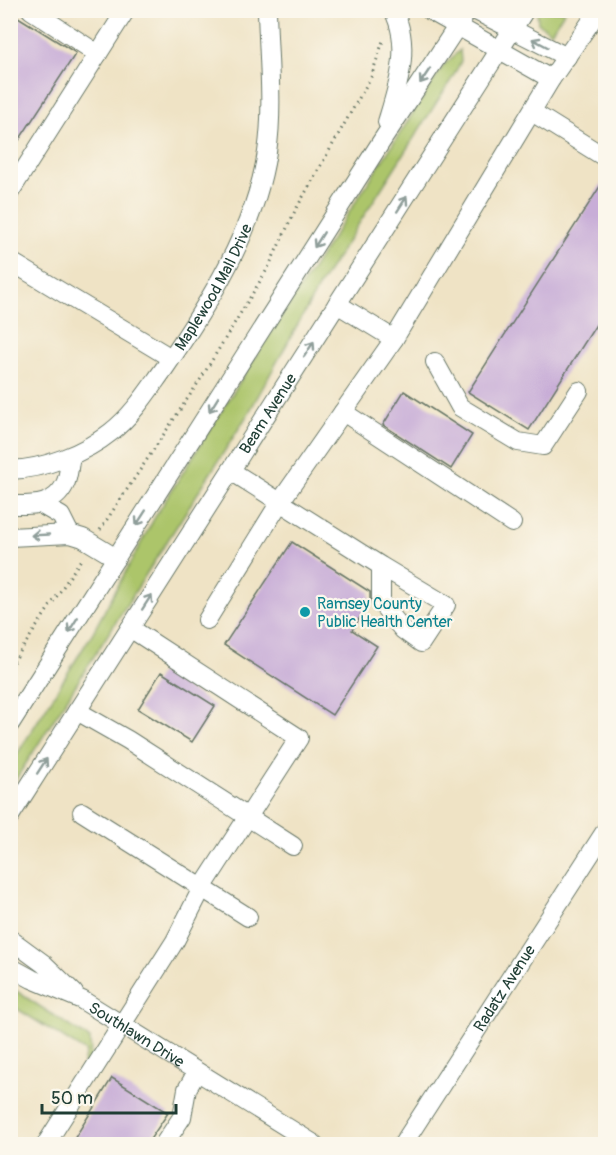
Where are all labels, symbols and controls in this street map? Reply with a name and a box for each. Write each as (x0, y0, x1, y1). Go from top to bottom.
one-way arrow (532, 36, 550, 48)
one-way arrow (418, 67, 430, 84)
one-way arrow (396, 196, 408, 213)
street label: Maplewood Mall Drive (170, 221, 257, 355)
one-way arrow (312, 231, 325, 248)
one-way arrow (303, 341, 315, 358)
street label: Beam Avenue (235, 370, 301, 458)
one-way arrow (208, 395, 220, 412)
one-way arrow (135, 509, 147, 526)
one-way arrow (31, 530, 51, 541)
one-way arrow (141, 594, 153, 611)
place label: Ramsey County Public Health Center (317, 594, 453, 632)
marker: Ramsey County Public Health Center (298, 605, 312, 619)
one-way arrow (67, 616, 79, 633)
one-way arrow (36, 758, 48, 775)
street label: Radatz Avenue (470, 941, 540, 1035)
street label: Southlawn Drive (85, 998, 188, 1072)
scale bar (42, 1077, 176, 1115)
text: 50 m (51, 1087, 93, 1110)

